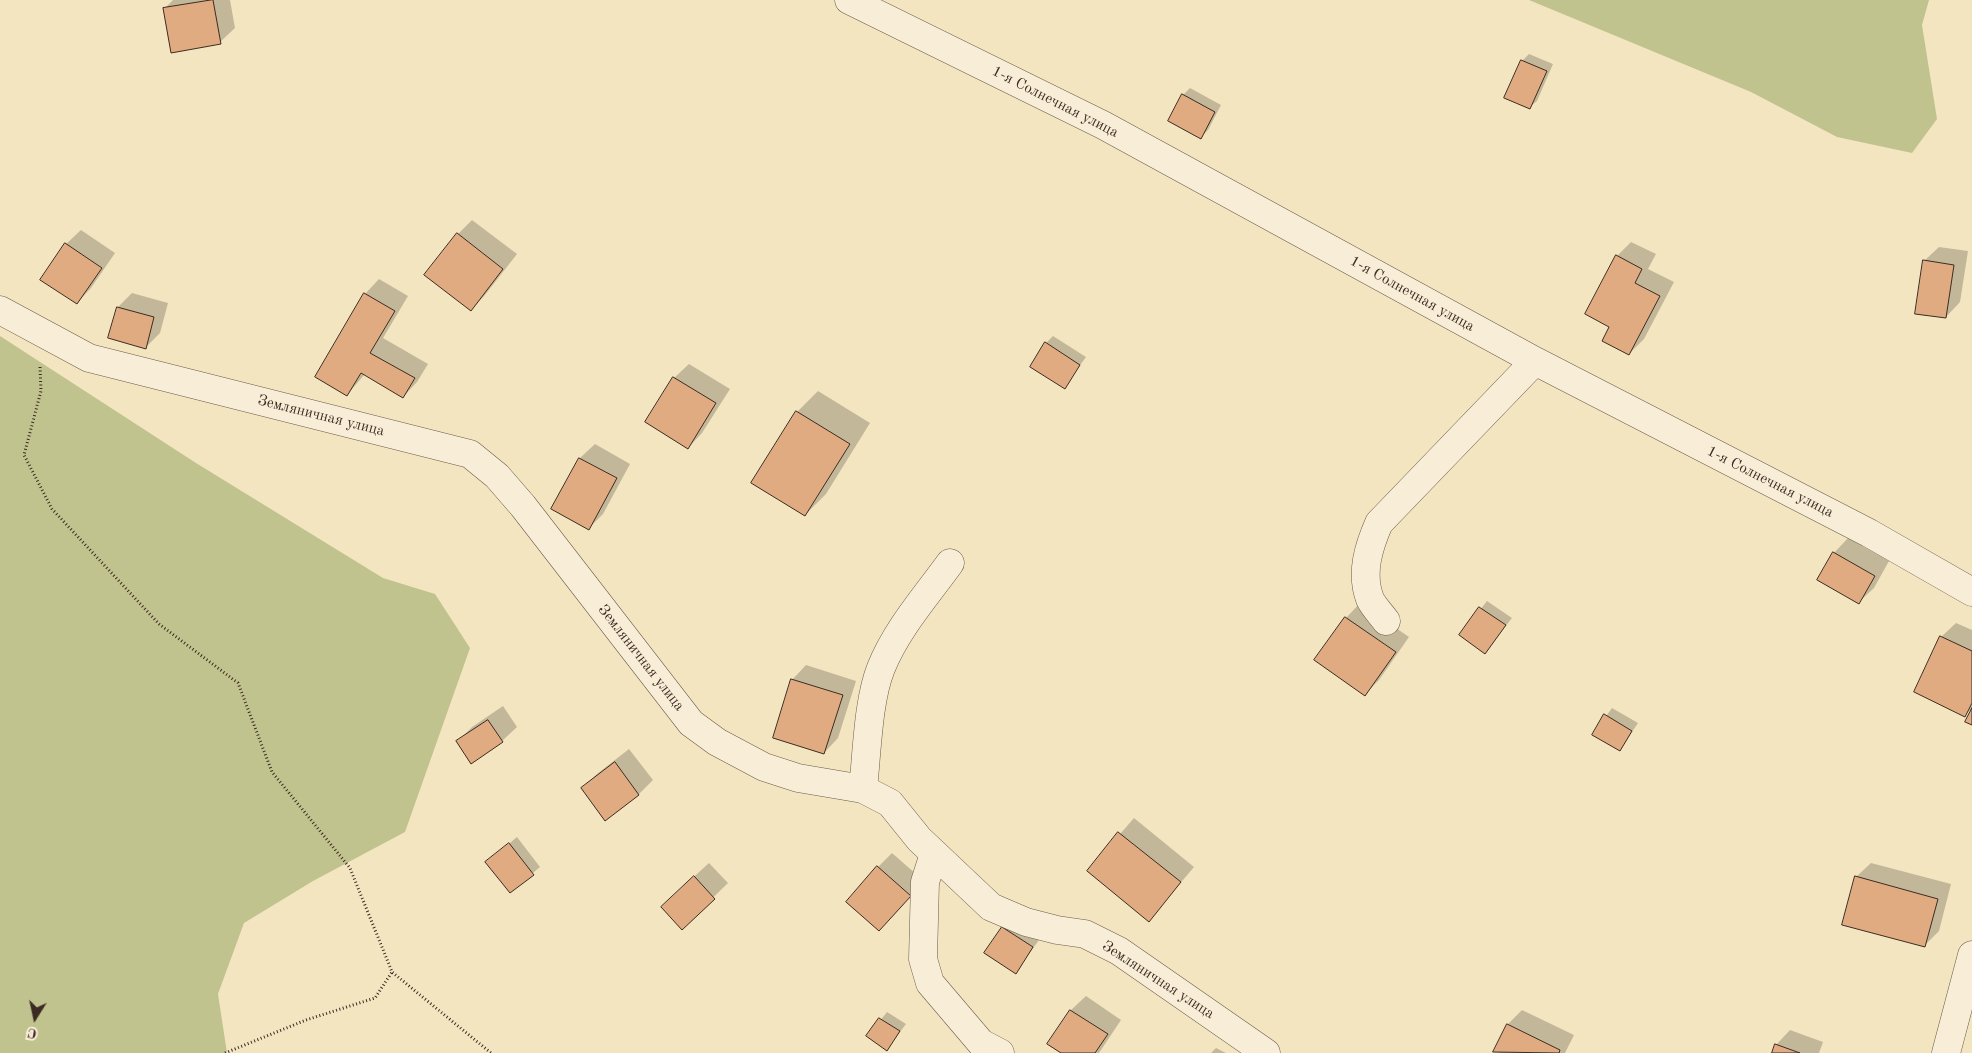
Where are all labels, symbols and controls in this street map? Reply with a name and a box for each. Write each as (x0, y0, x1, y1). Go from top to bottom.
street label: 1-я Солнечная улица (989, 62, 1121, 142)
street label: 1-я Солнечная улица (1346, 252, 1478, 336)
street label: Земляничная улица (256, 392, 386, 440)
street label: 1-я Солнечная улица (1704, 442, 1836, 522)
street label: Земляничная улица (594, 601, 688, 715)
street label: Земляничная улица (1099, 937, 1217, 1023)
north arrow (10, 993, 60, 1043)
text: С (27, 1025, 38, 1040)

